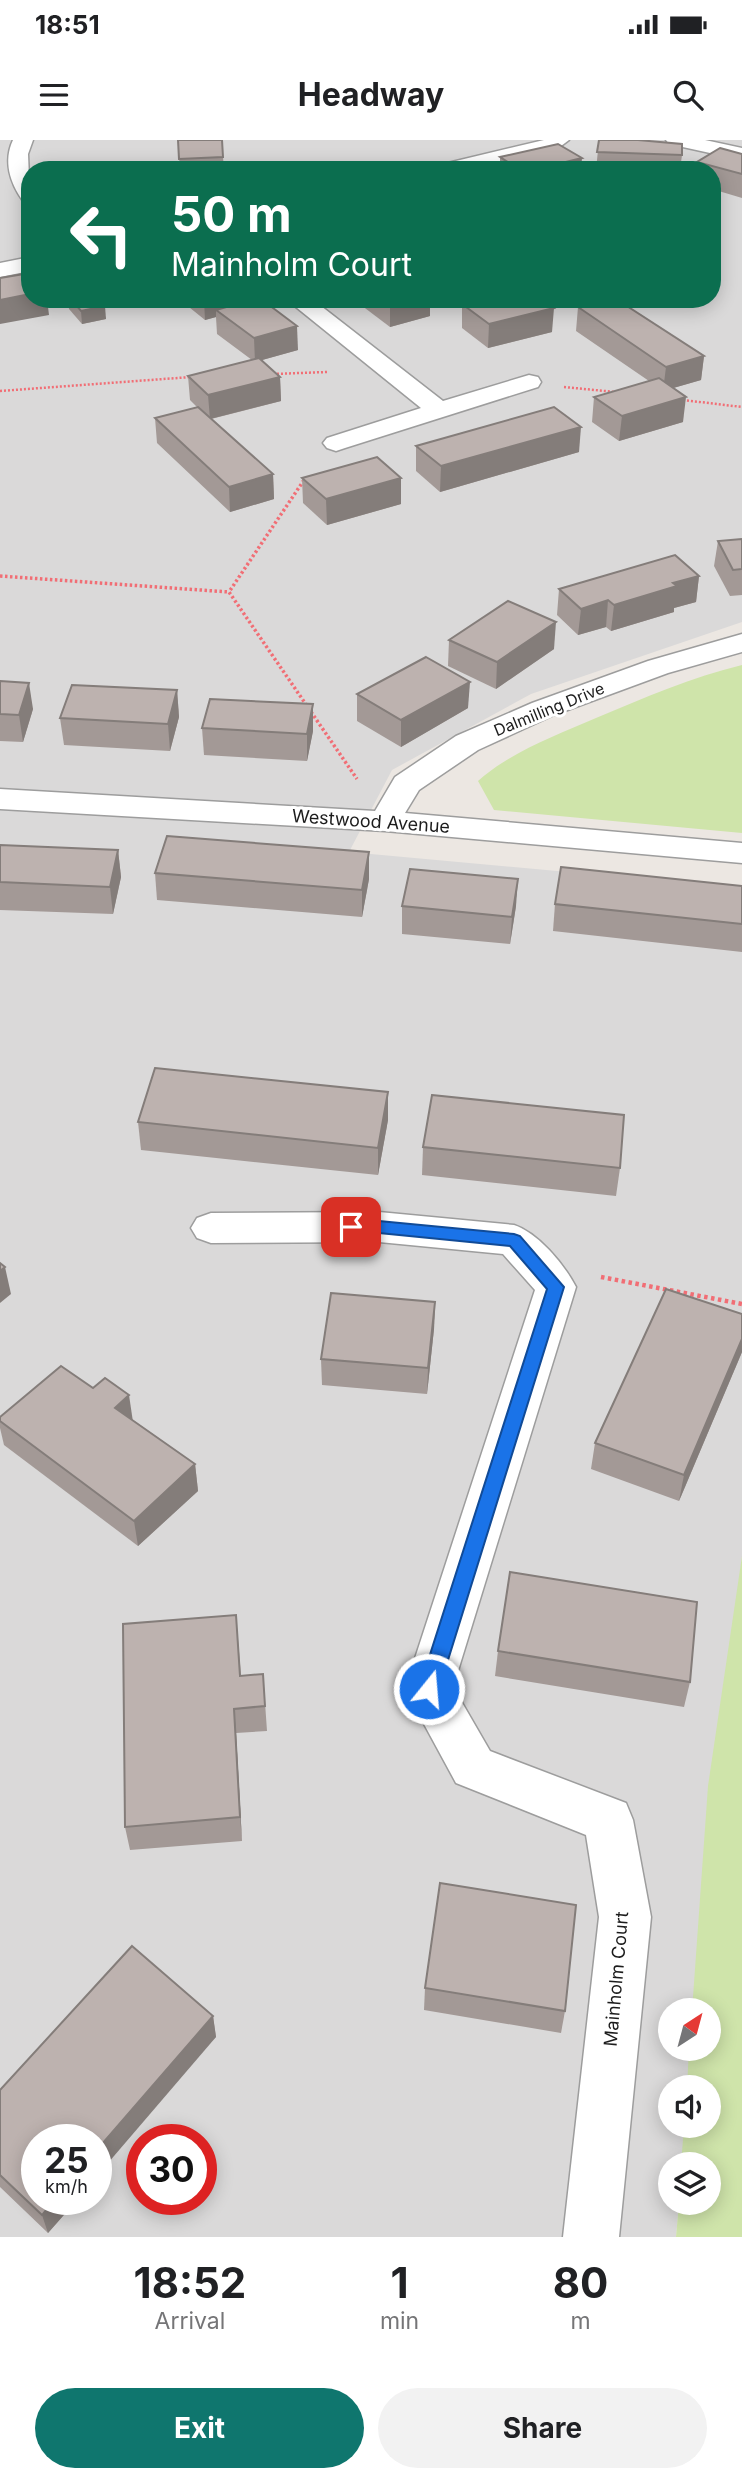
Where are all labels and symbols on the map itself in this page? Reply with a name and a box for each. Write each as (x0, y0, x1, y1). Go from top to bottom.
street label: Dalmilling Drive (491, 678, 607, 740)
street label: Westwood Avenue (291, 805, 451, 837)
pin (321, 1197, 381, 1257)
position arrow (392, 1652, 466, 1726)
street label: Mainholm Court (600, 1910, 632, 2047)
north arrow (658, 1998, 721, 2062)
speed limit sign: 30 (126, 2124, 217, 2215)

